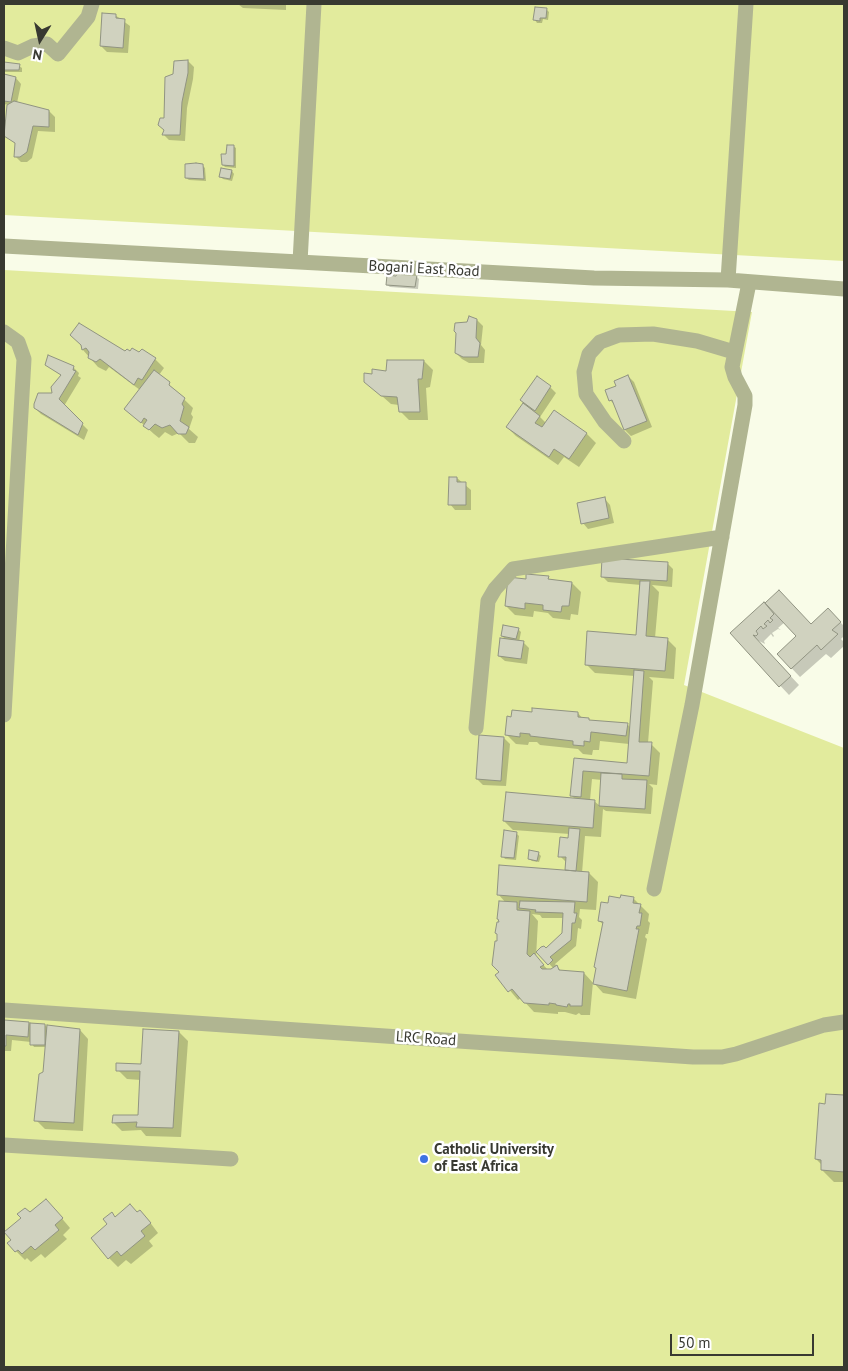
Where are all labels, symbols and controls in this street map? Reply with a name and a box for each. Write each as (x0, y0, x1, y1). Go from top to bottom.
north arrow (15, 15, 65, 65)
text: N (31, 45, 43, 64)
street label: Bogani East Road (368, 257, 480, 281)
street label: LRC Road (395, 1028, 457, 1050)
place label: Catholic University of East Africa (434, 1141, 554, 1176)
marker: Catholic University of East Africa (418, 1153, 430, 1165)
scale bar (673, 1324, 817, 1356)
text: 50 m (678, 1333, 711, 1352)

